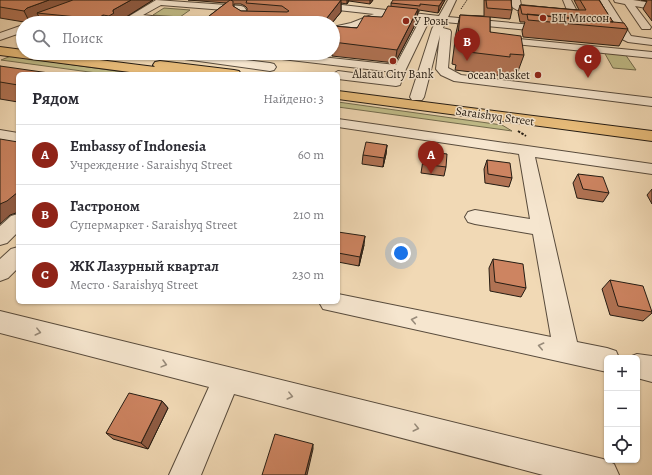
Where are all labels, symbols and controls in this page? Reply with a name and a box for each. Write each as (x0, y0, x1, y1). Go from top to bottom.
place label: БЦ Миссон (551, 10, 609, 26)
place label: У Розы (414, 13, 449, 29)
marker: БЦ Миссон (538, 13, 548, 23)
search box (16, 16, 340, 60)
marker: У Розы (401, 16, 411, 26)
icon: search (30, 27, 52, 49)
text: Поиск (62, 28, 103, 48)
pin: B (454, 28, 480, 61)
pin: C (575, 45, 601, 78)
marker: Alatau City Bank (388, 56, 398, 66)
place label: Alatau City Bank (351, 66, 434, 82)
place label: ocean basket (468, 67, 530, 83)
marker: ocean basket (533, 70, 543, 80)
text: Рядом (32, 87, 79, 110)
text: Найдено: 3 (263, 90, 324, 107)
street label: Saraishyq Street (455, 103, 535, 129)
text: Embassy of Indonesia (70, 136, 206, 156)
pin: A (418, 141, 444, 174)
text: A (41, 146, 49, 163)
text: 60 m (298, 146, 324, 163)
text: Учреждение · Saraishyq Street (70, 156, 233, 173)
text: Гастроном (70, 196, 140, 216)
text: B (41, 206, 49, 223)
text: 210 m (293, 206, 324, 223)
text: Супермаркет · Saraishyq Street (70, 216, 238, 233)
your location (391, 243, 411, 263)
text: ЖК Лазурный квартал (70, 256, 219, 276)
text: C (41, 266, 49, 283)
text: 230 m (292, 266, 324, 283)
text: Место · Saraishyq Street (70, 276, 198, 293)
one-way arrow (411, 316, 417, 324)
one-way arrow (34, 327, 41, 336)
one-way arrow (538, 343, 545, 351)
map controls (604, 355, 640, 463)
button: + (604, 355, 640, 391)
one-way arrow (160, 359, 167, 368)
one-way arrow (286, 391, 293, 400)
button: − (604, 391, 640, 427)
one-way arrow (413, 423, 419, 431)
button: locate (604, 427, 640, 463)

